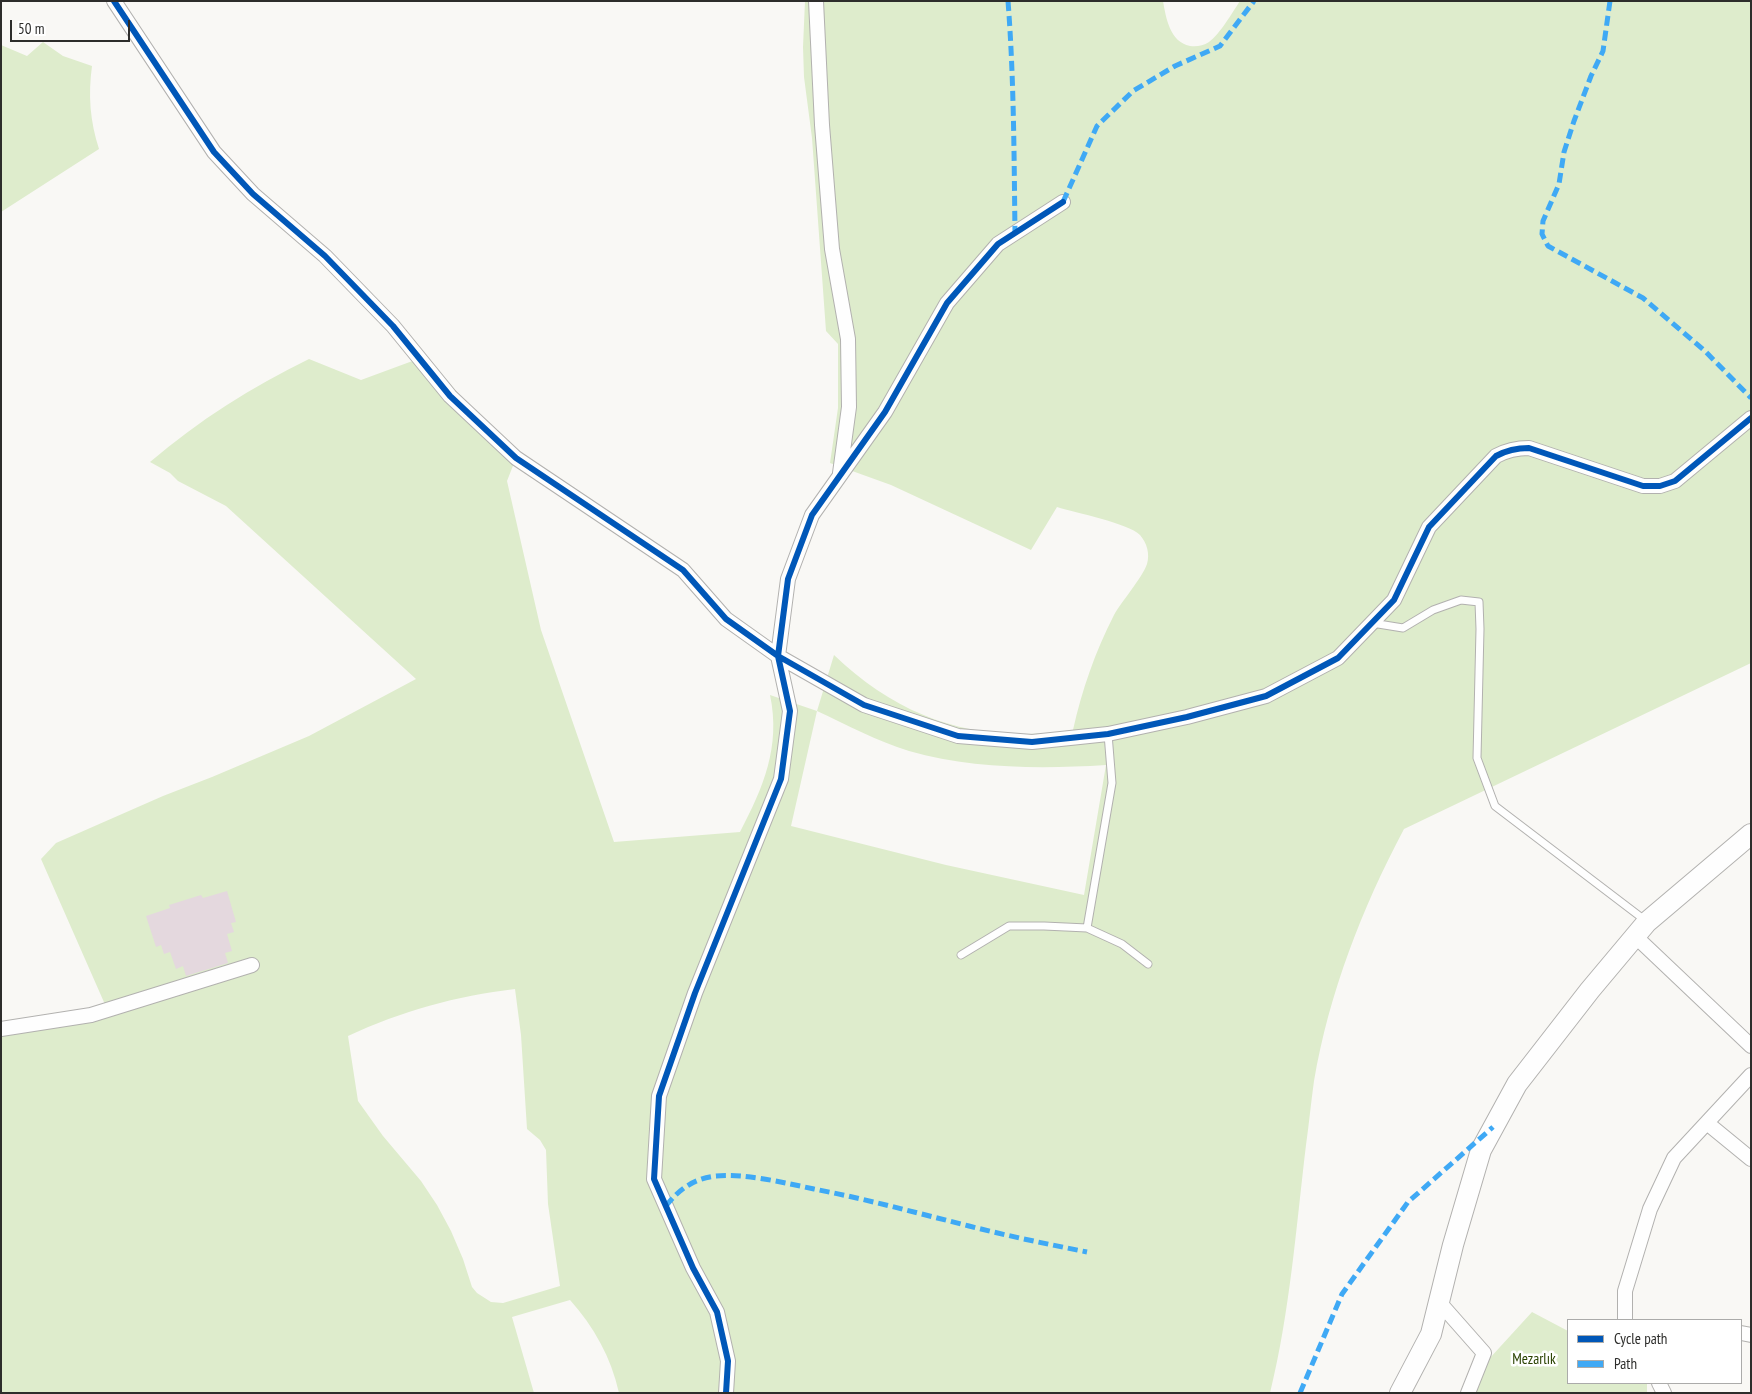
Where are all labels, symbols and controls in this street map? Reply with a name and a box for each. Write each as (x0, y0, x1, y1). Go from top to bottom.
scale bar (12, 10, 132, 42)
text: 50 m (18, 19, 44, 38)
legend (1567, 1319, 1742, 1384)
text: Cycle path (1614, 1329, 1667, 1348)
park label: Mezarlık (1512, 1351, 1556, 1369)
text: Path (1614, 1354, 1637, 1373)

